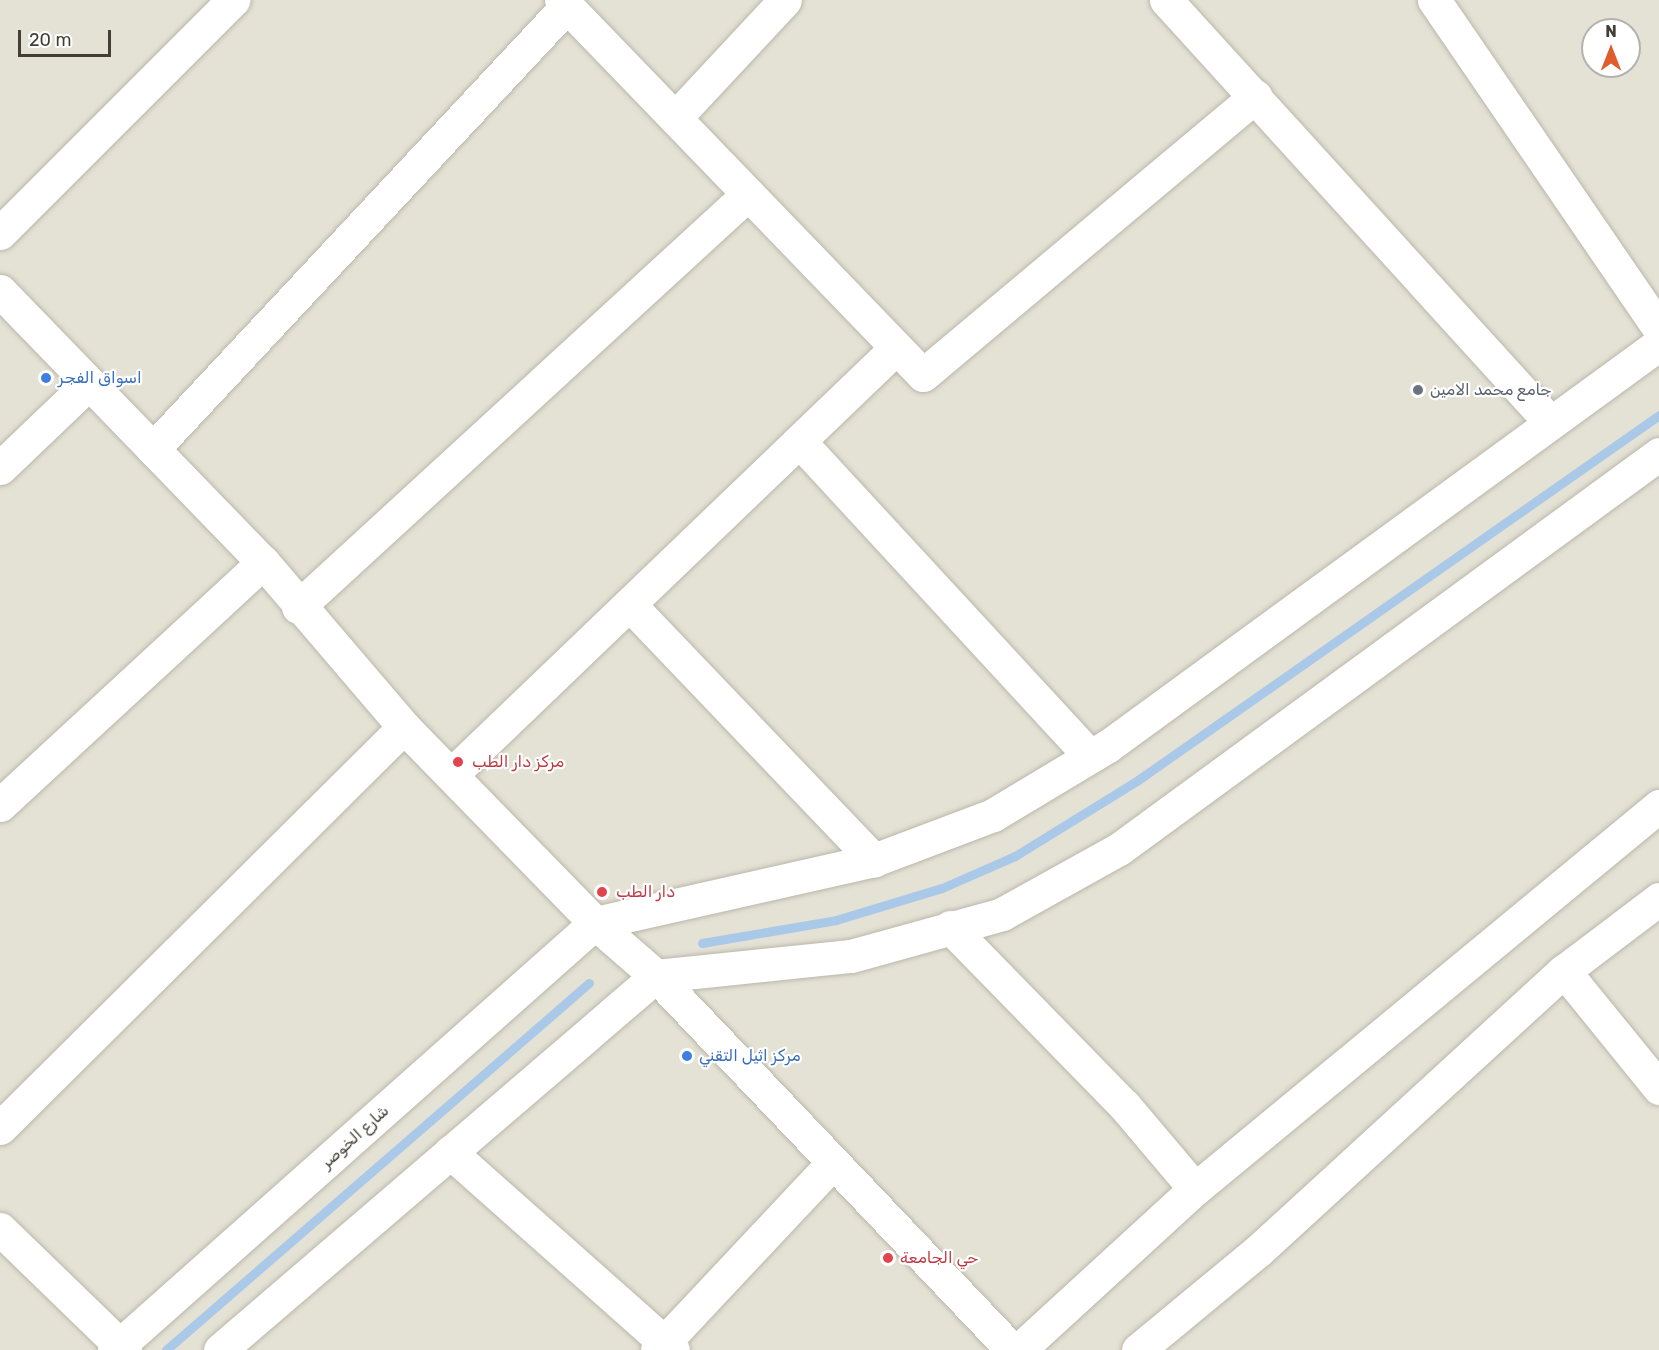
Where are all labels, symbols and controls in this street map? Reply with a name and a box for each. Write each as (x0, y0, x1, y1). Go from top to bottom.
scale bar (21, 18, 114, 56)
north arrow (1581, 18, 1641, 78)
text: N (1605, 22, 1617, 41)
text: 20 m (29, 29, 71, 51)
place label: اسواق الفجر (58, 368, 142, 388)
marker: اسواق الفجر (39, 371, 53, 385)
place label: جامع محمد الامين (1430, 380, 1551, 400)
marker: جامع محمد الامين (1411, 383, 1425, 397)
place label: مركز دار الطب (472, 752, 564, 772)
marker: مركز دار الطب (449, 753, 467, 771)
place label: دار الطب (616, 882, 675, 902)
marker: دار الطب (593, 883, 611, 901)
place label: مركز اثيل التقني (699, 1046, 801, 1066)
marker: مركز اثيل التقني (680, 1049, 694, 1063)
street label: شارع الخوصر (317, 1101, 393, 1173)
place label: حي الجامعة (900, 1248, 978, 1268)
marker: حي الجامعة (881, 1251, 895, 1265)

